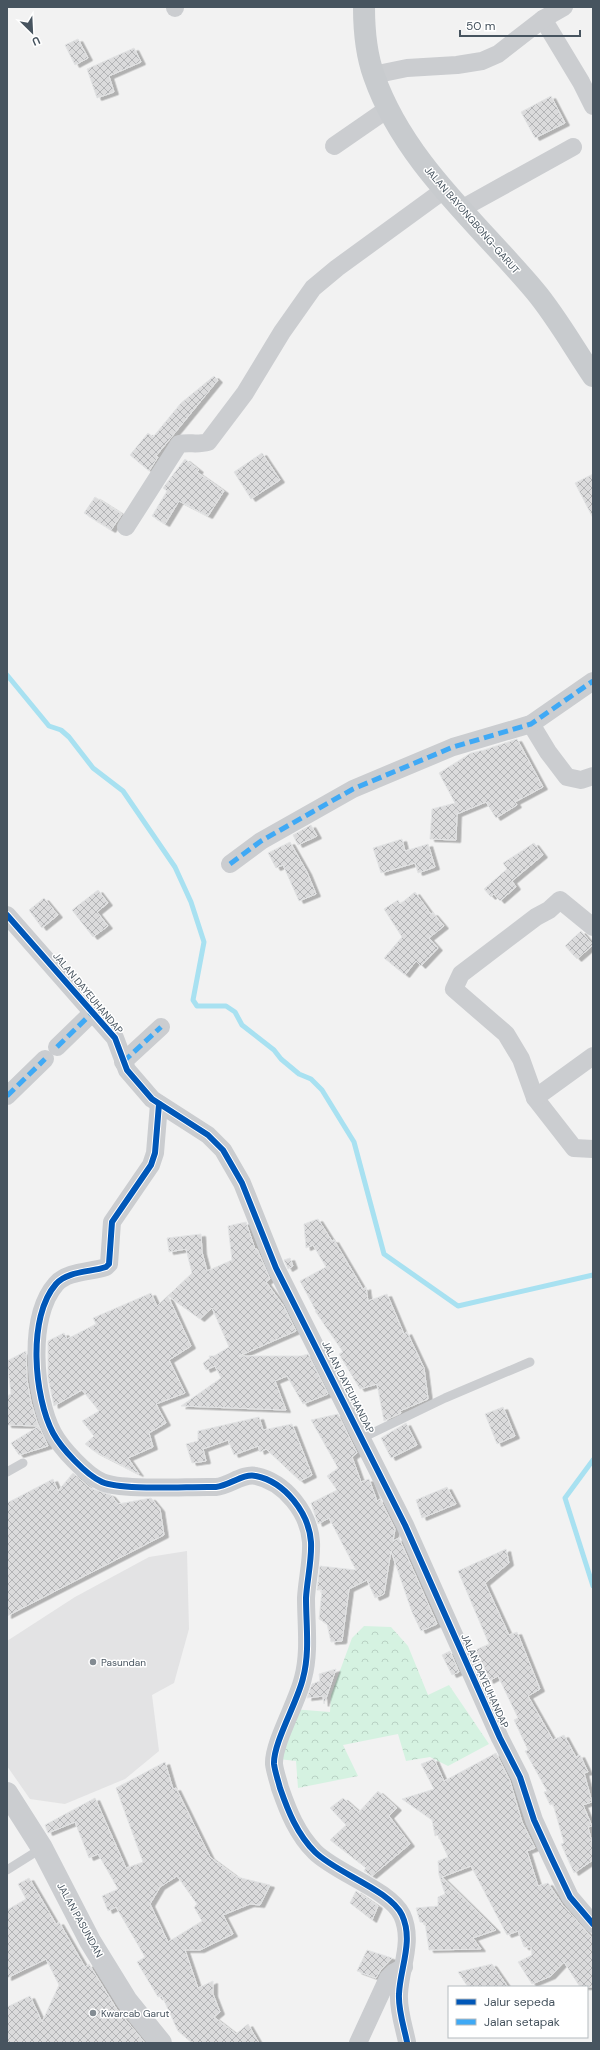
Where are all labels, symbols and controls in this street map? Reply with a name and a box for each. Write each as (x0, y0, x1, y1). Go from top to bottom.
north arrow (12, 12, 52, 52)
scale bar (460, 12, 580, 38)
text: 50 m (466, 18, 495, 34)
text: U (30, 33, 42, 49)
street label: JALAN BAYONGBONG-GARUT (422, 164, 522, 277)
street label: JALAN DAYEUHANDAP (50, 950, 126, 1037)
street label: JALAN DAYEUHANDAP (319, 1338, 377, 1436)
street label: JALAN DAYEUHANDAP (458, 1632, 512, 1731)
place label: Pasundan (101, 1656, 146, 1669)
marker: Pasundan (88, 1657, 98, 1667)
street label: JALAN PASUNDAN (54, 1880, 106, 1960)
legend (448, 1986, 588, 2038)
text: Jalur sepeda (484, 1994, 555, 2010)
place label: Kwarcab Garut (101, 2007, 169, 2020)
marker: Kwarcab Garut (88, 2008, 98, 2018)
text: Jalan setapak (484, 2014, 560, 2030)

